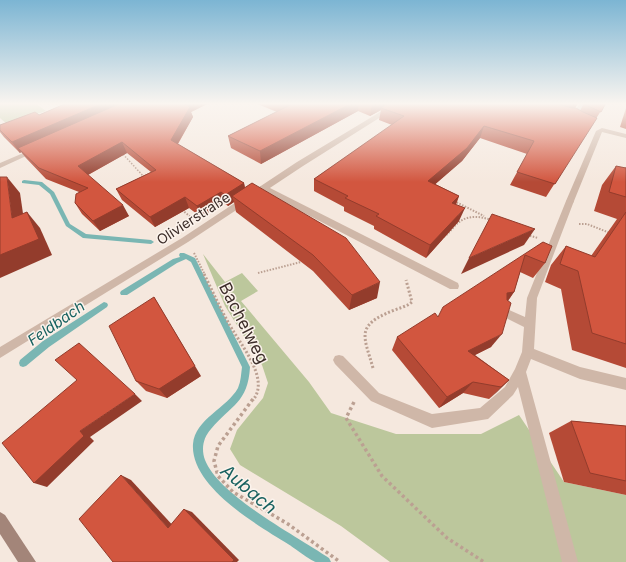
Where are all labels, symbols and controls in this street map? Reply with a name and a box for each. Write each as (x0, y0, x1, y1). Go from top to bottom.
street label: Olivierstraße (153, 188, 233, 248)
street label: Bachelweg (215, 279, 273, 367)
water label: Feldbach (24, 296, 88, 350)
water label: Aubach (216, 459, 281, 518)

